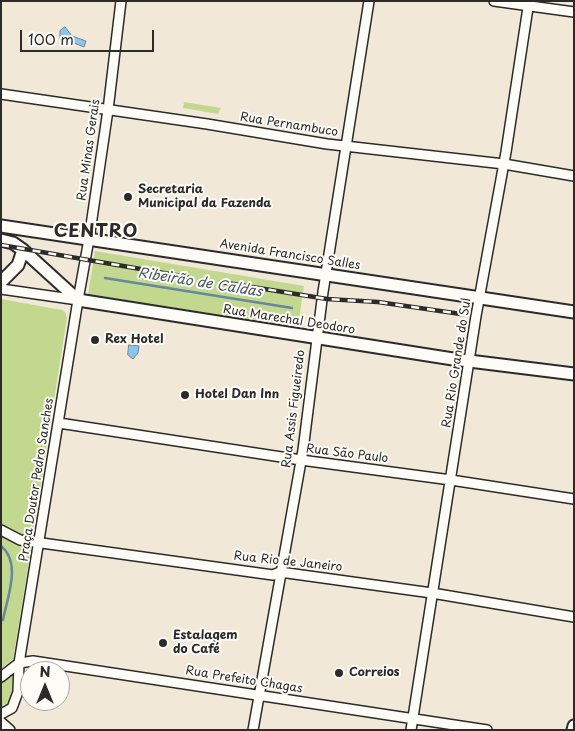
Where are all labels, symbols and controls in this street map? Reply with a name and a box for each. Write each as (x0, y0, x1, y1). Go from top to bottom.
scale bar (22, 20, 156, 52)
text: 100 m (28, 27, 74, 50)
street label: Rua Minas Gerais (75, 98, 103, 202)
street label: Rua Pernambuco (239, 110, 339, 140)
place label: Secretaria Municipal da Fazenda (138, 183, 271, 211)
marker: Secretaria Municipal da Fazenda (122, 191, 134, 203)
district label: CENTRO (53, 221, 139, 243)
street label: Avenida Francisco Salles (219, 237, 361, 273)
water label: Ribeirão de Caldas (137, 265, 263, 301)
street label: Rua Rio Grande do Sul (440, 297, 474, 429)
street label: Rua Marechal Deodoro (222, 302, 356, 338)
place label: Rex Hotel (105, 333, 163, 347)
marker: Rex Hotel (89, 334, 101, 346)
street label: Rua Assis Figueiredo (280, 349, 308, 469)
place label: Hotel Dan Inn (195, 388, 279, 402)
marker: Hotel Dan Inn (179, 389, 191, 401)
street label: Praça Doutor Pedro Sanches (17, 397, 57, 563)
street label: Rua São Paulo (305, 442, 389, 466)
street label: Rua Rio de Janeiro (233, 549, 343, 575)
place label: Estalagem do Café (173, 629, 237, 657)
marker: Estalagem do Café (157, 637, 169, 649)
north arrow (20, 661, 70, 711)
text: N (39, 661, 51, 682)
street label: Rua Prefeito Chagas (185, 664, 303, 696)
place label: Correios (349, 666, 400, 680)
marker: Correios (333, 667, 345, 679)

